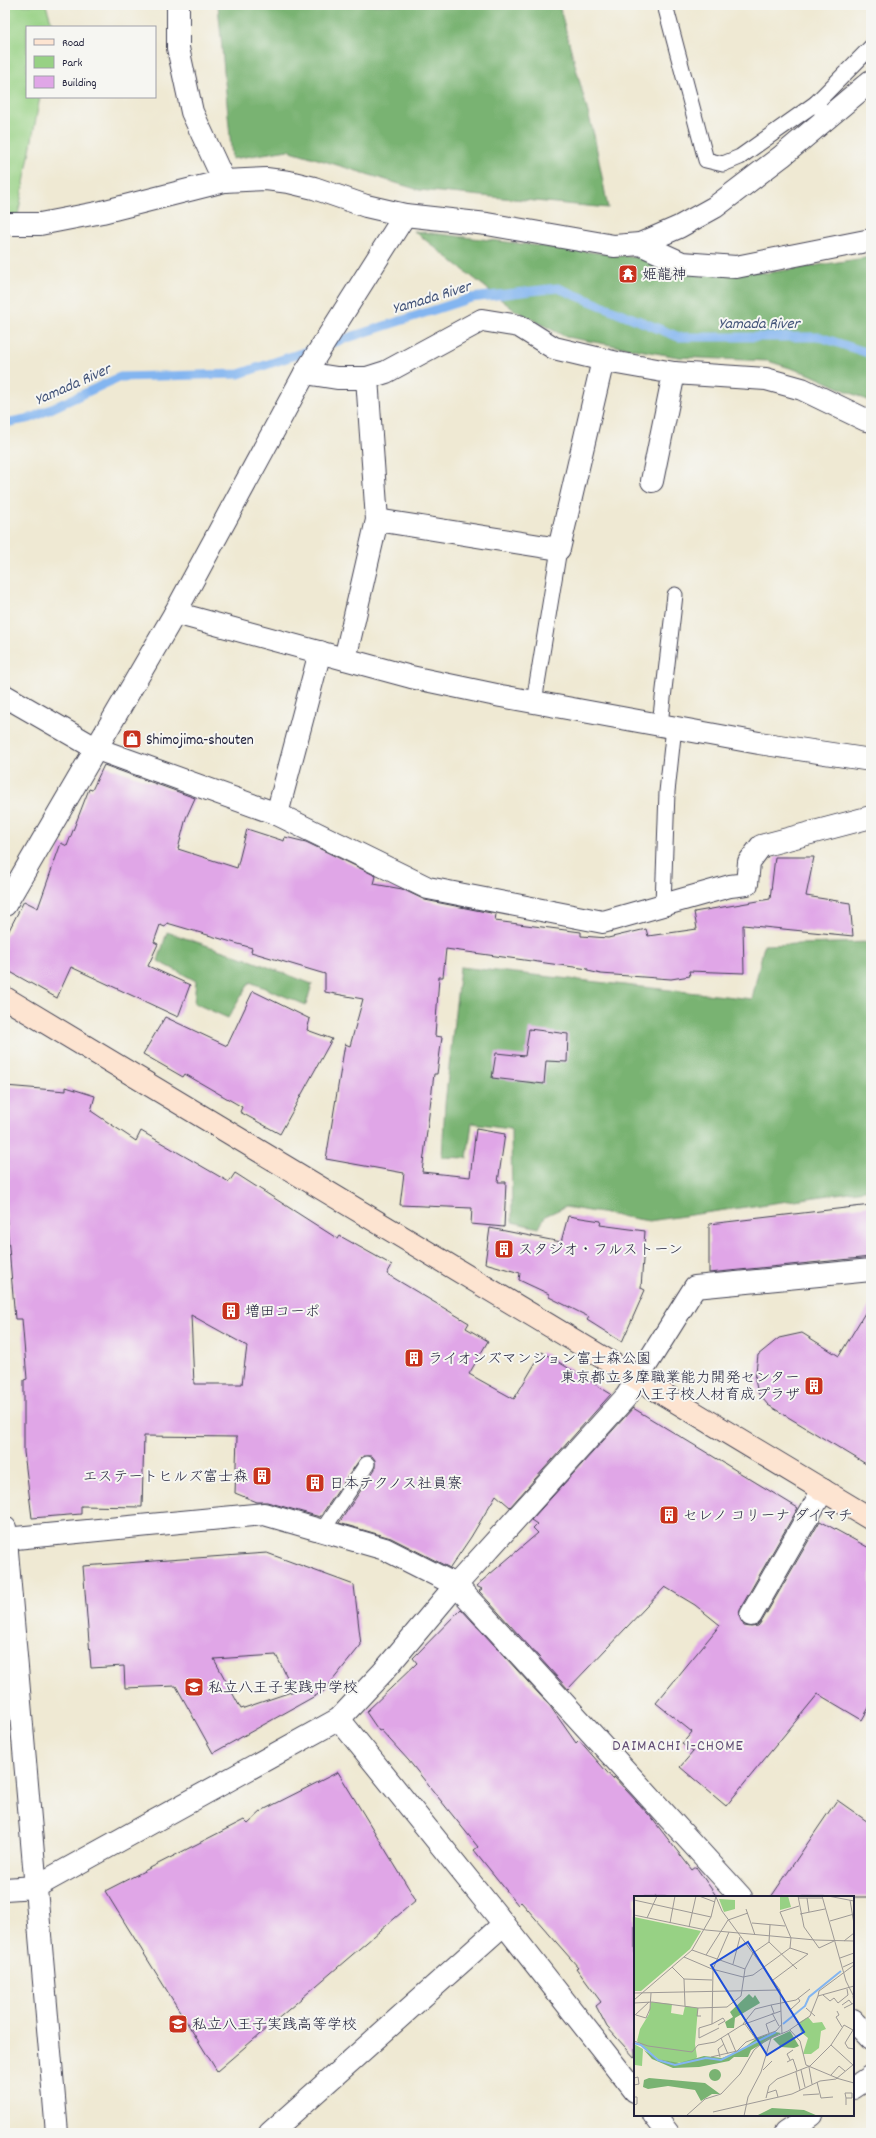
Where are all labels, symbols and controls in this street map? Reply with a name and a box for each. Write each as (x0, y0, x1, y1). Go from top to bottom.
legend (26, 26, 156, 98)
text: Road (62, 35, 84, 52)
text: Park (62, 55, 83, 72)
text: Building (62, 75, 97, 92)
temple icon: 姫龍神 (617, 263, 639, 285)
place label: 姫龍神 (642, 265, 687, 287)
water label: Yamada River (390, 275, 476, 321)
water label: Yamada River (719, 313, 802, 336)
water label: Yamada River (31, 357, 117, 412)
shop icon: Shimojima-shouten (121, 728, 143, 750)
place label: Shimojima-shouten (146, 730, 254, 752)
building icon: スタジオ・フルストーン (493, 1238, 515, 1260)
place label: スタジオ・フルストーン (518, 1240, 683, 1262)
building icon: 増田コーポ (220, 1300, 242, 1322)
place label: 増田コーポ (245, 1302, 320, 1324)
building icon: ライオンズマンション富士森公園 (403, 1347, 425, 1369)
place label: ライオンズマンション富士森公園 (428, 1349, 651, 1371)
place label: 東京都立多摩職業能力開発センター 八王子校人材育成プラザ (561, 1368, 800, 1407)
building icon: 東京都立多摩職業能力開発センター 八王子校人材育成プラザ (803, 1375, 825, 1397)
building icon: エステートヒルズ富士森 (251, 1465, 273, 1487)
place label: エステートヒルズ富士森 (82, 1467, 248, 1489)
building icon: 日本テクノス社員寮 (304, 1472, 326, 1494)
place label: 日本テクノス社員寮 (329, 1474, 462, 1496)
building icon: セレノ コリーナ ダイマチ (658, 1504, 680, 1526)
place label: セレノ コリーナ ダイマチ (683, 1506, 852, 1528)
school or university icon: 私立八王子実践中学校 (183, 1676, 205, 1698)
place label: 私立八王子実践中学校 (208, 1678, 358, 1700)
district label: DAIMACHI 1-CHOME (612, 1735, 744, 1758)
inset map (634, 1896, 854, 2116)
school or university icon: 私立八王子実践高等学校 (167, 2013, 189, 2035)
place label: 私立八王子実践高等学校 (192, 2015, 357, 2037)

